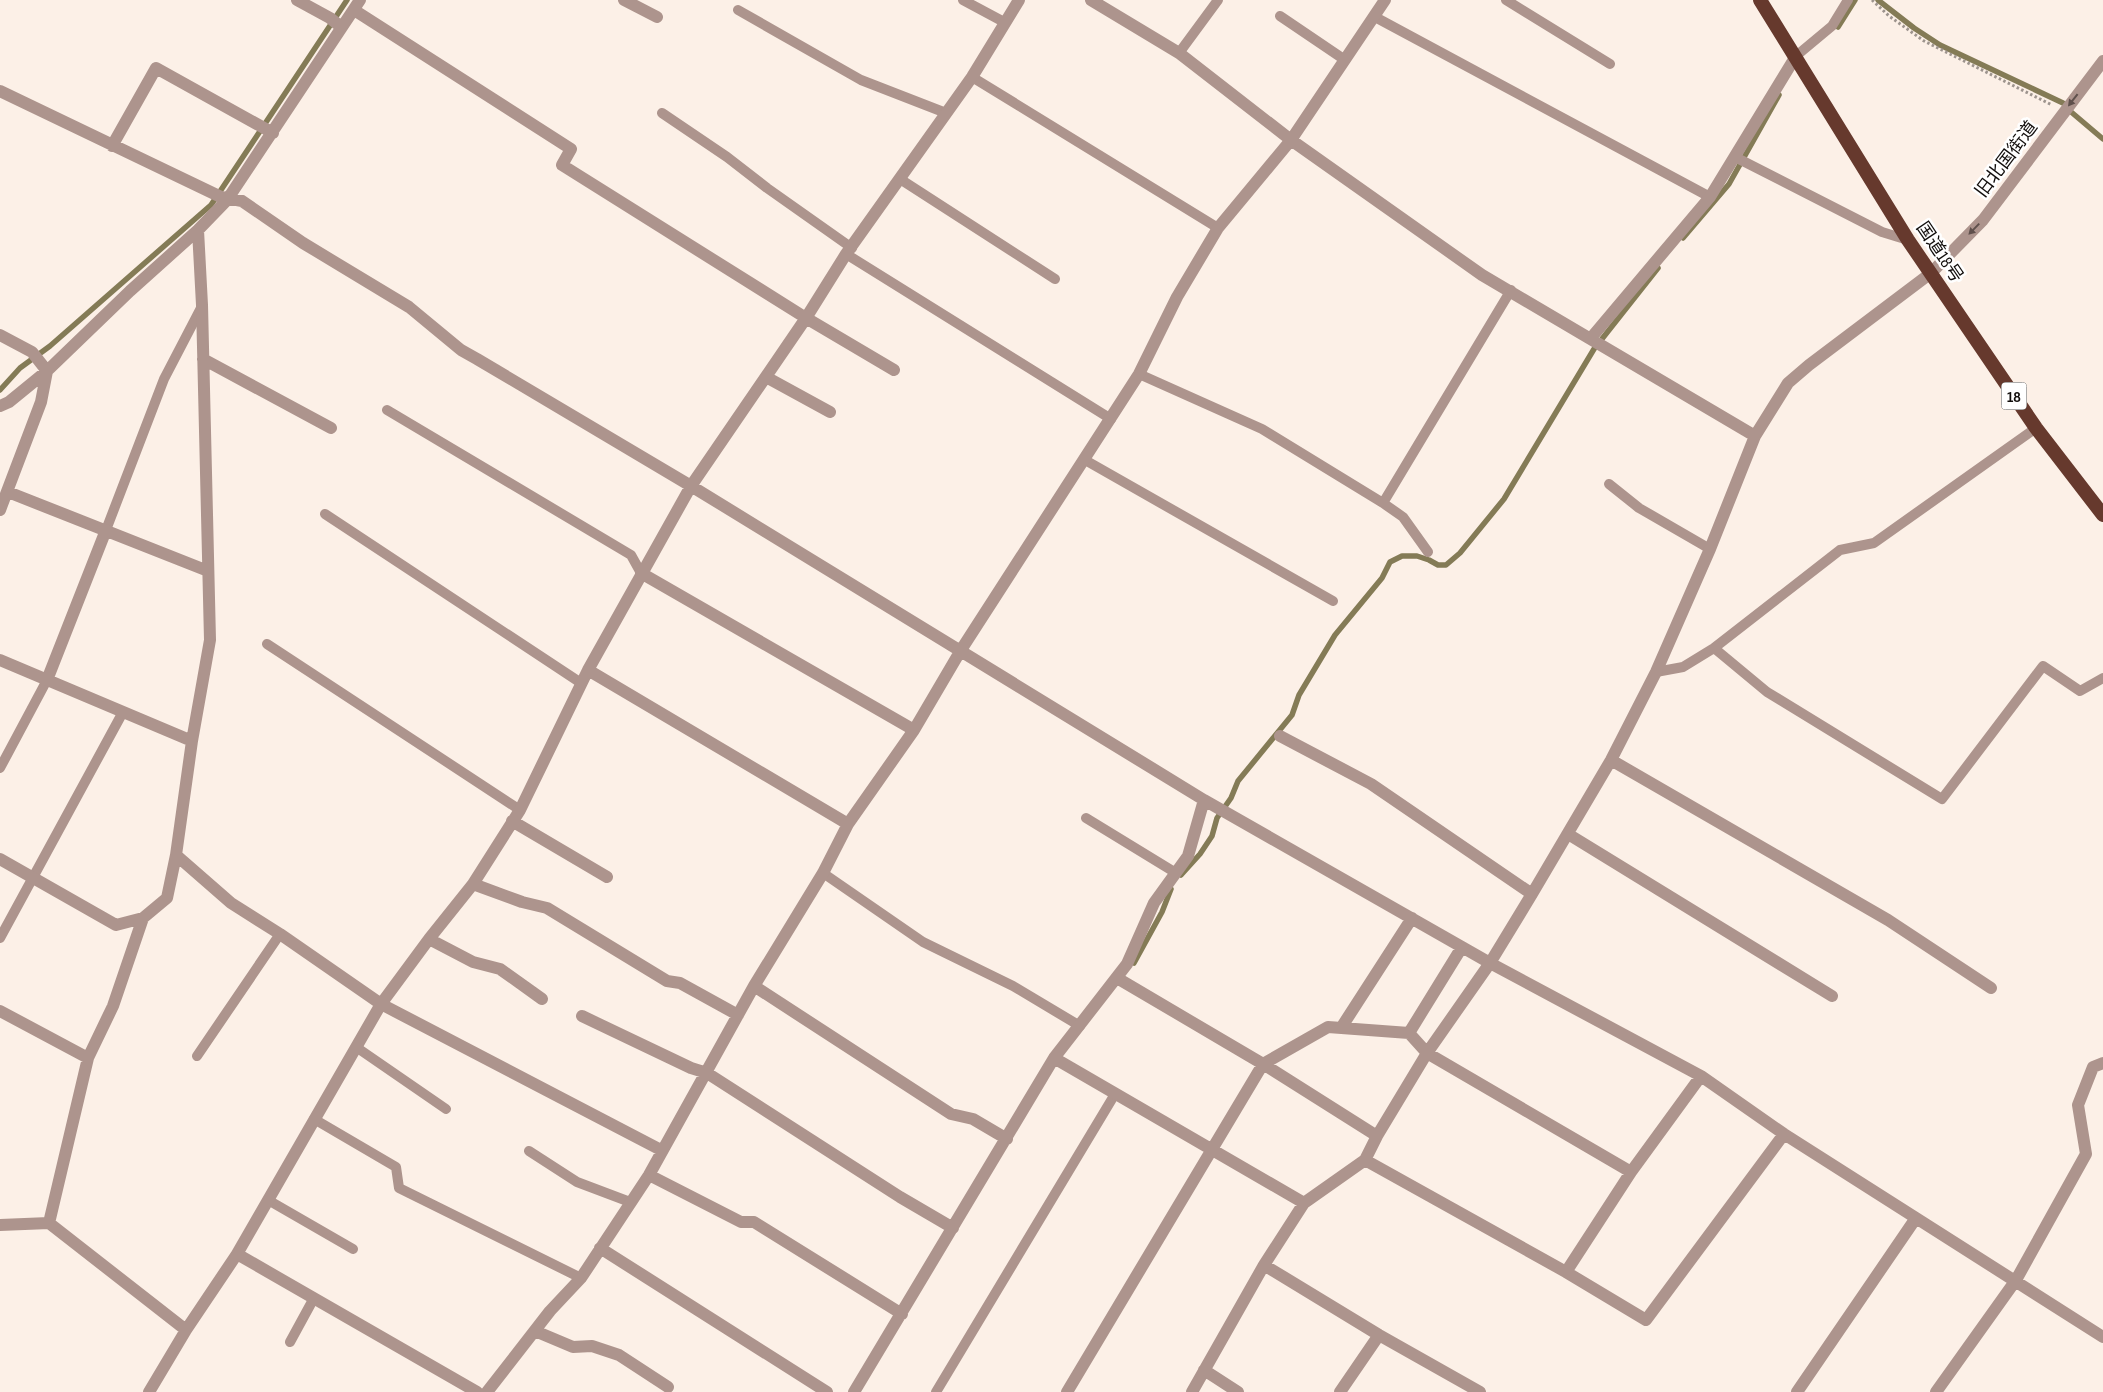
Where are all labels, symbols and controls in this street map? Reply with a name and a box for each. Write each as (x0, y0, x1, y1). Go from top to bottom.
one-way arrow (2067, 93, 2078, 106)
street label: 旧北国街道 (1971, 117, 2042, 202)
street label: 国道18号 (1912, 218, 1967, 286)
one-way arrow (1968, 222, 1980, 234)
road number: 18 (2002, 382, 2026, 410)

